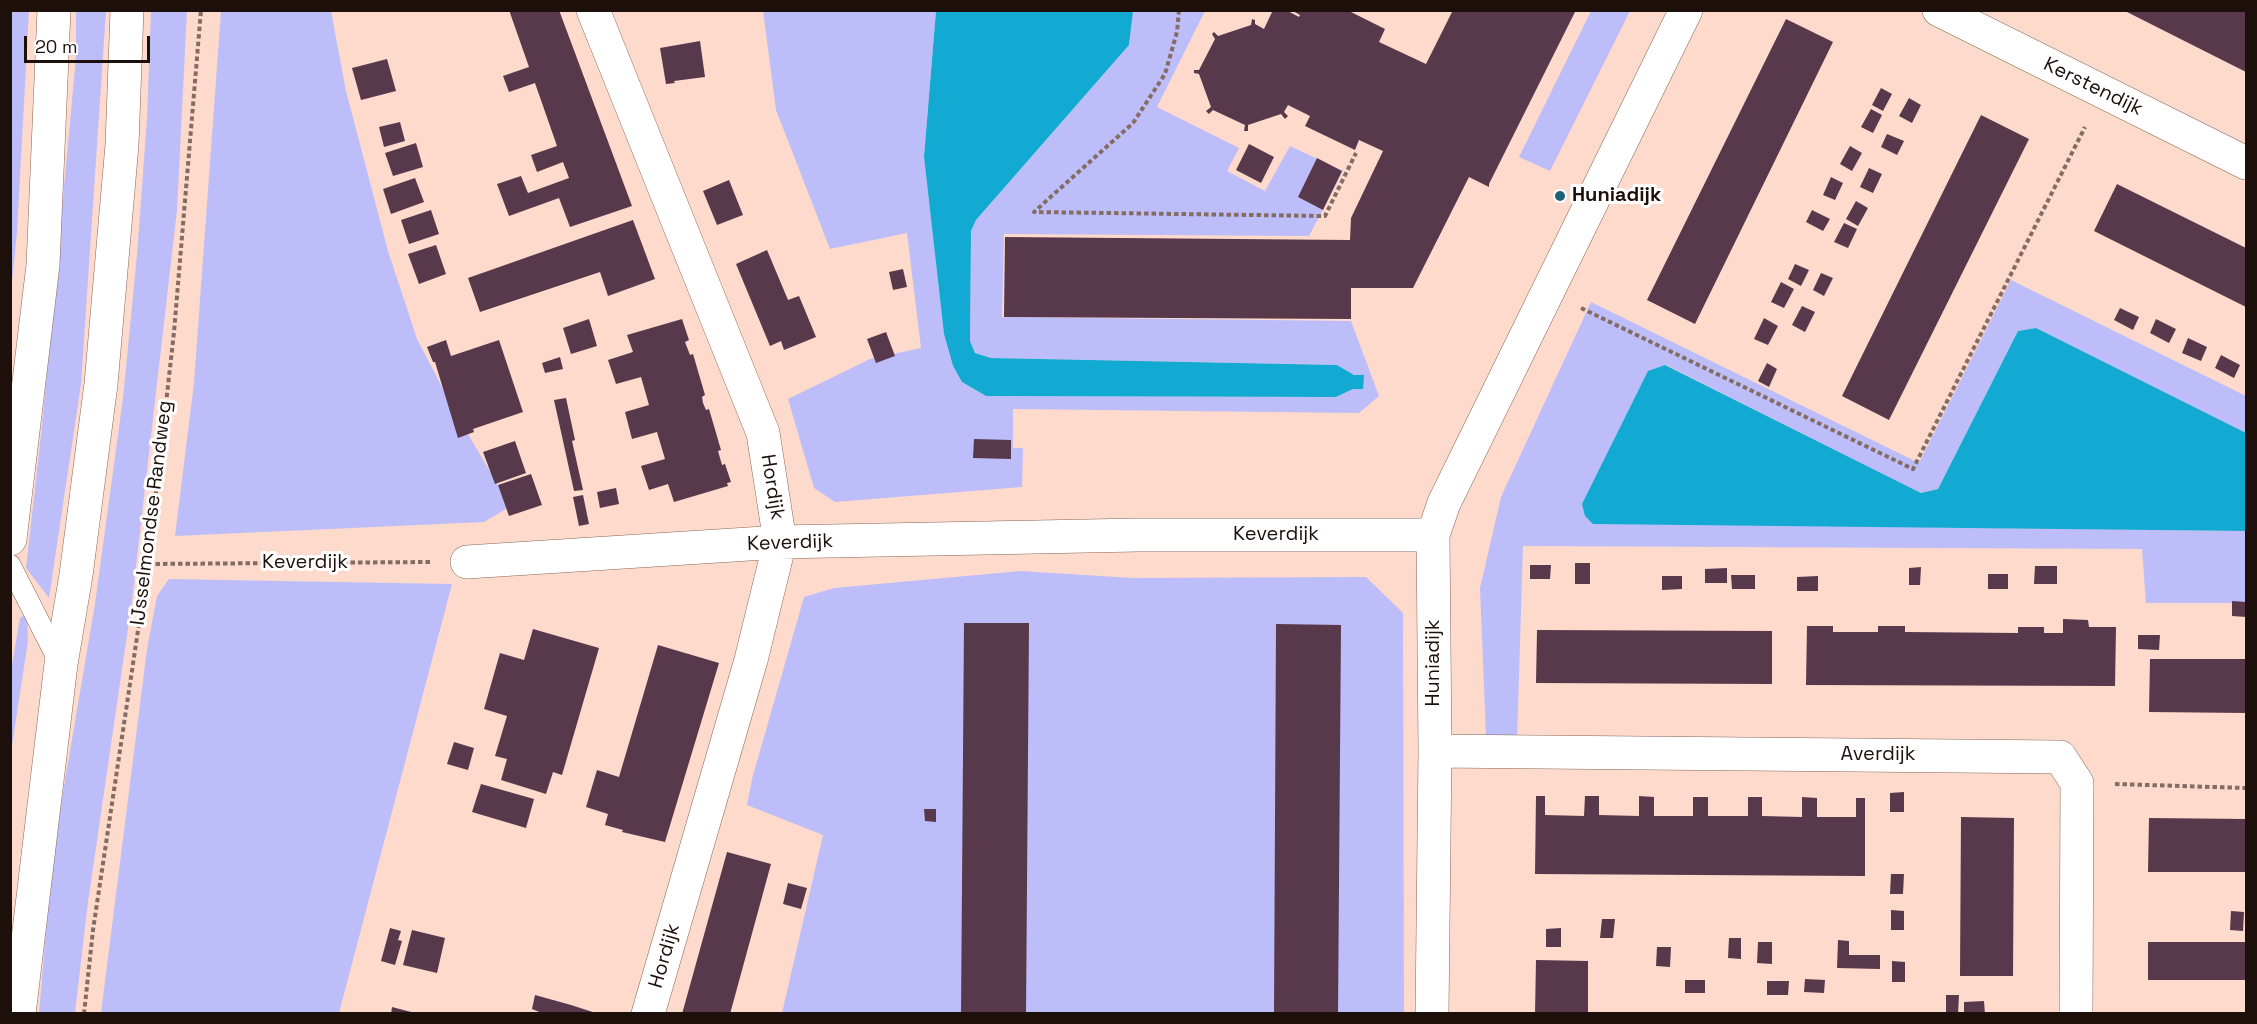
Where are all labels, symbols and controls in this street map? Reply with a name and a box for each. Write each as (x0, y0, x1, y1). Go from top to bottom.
scale bar (27, 24, 153, 62)
text: 20 m (35, 35, 78, 58)
street label: Kerstendijk (2039, 53, 2147, 121)
place label: Huniadijk (1572, 184, 1661, 208)
marker: Huniadijk (1553, 189, 1567, 203)
street label: IJsselmondse Randweg (126, 399, 178, 627)
street label: Hordijk (755, 452, 789, 522)
street label: Keverdijk (1233, 523, 1319, 547)
street label: Keverdijk (747, 530, 833, 556)
street label: Keverdijk (262, 551, 348, 575)
street label: Huniadijk (1422, 619, 1446, 707)
street label: Averdijk (1840, 743, 1916, 767)
street label: Hordijk (644, 921, 686, 991)

